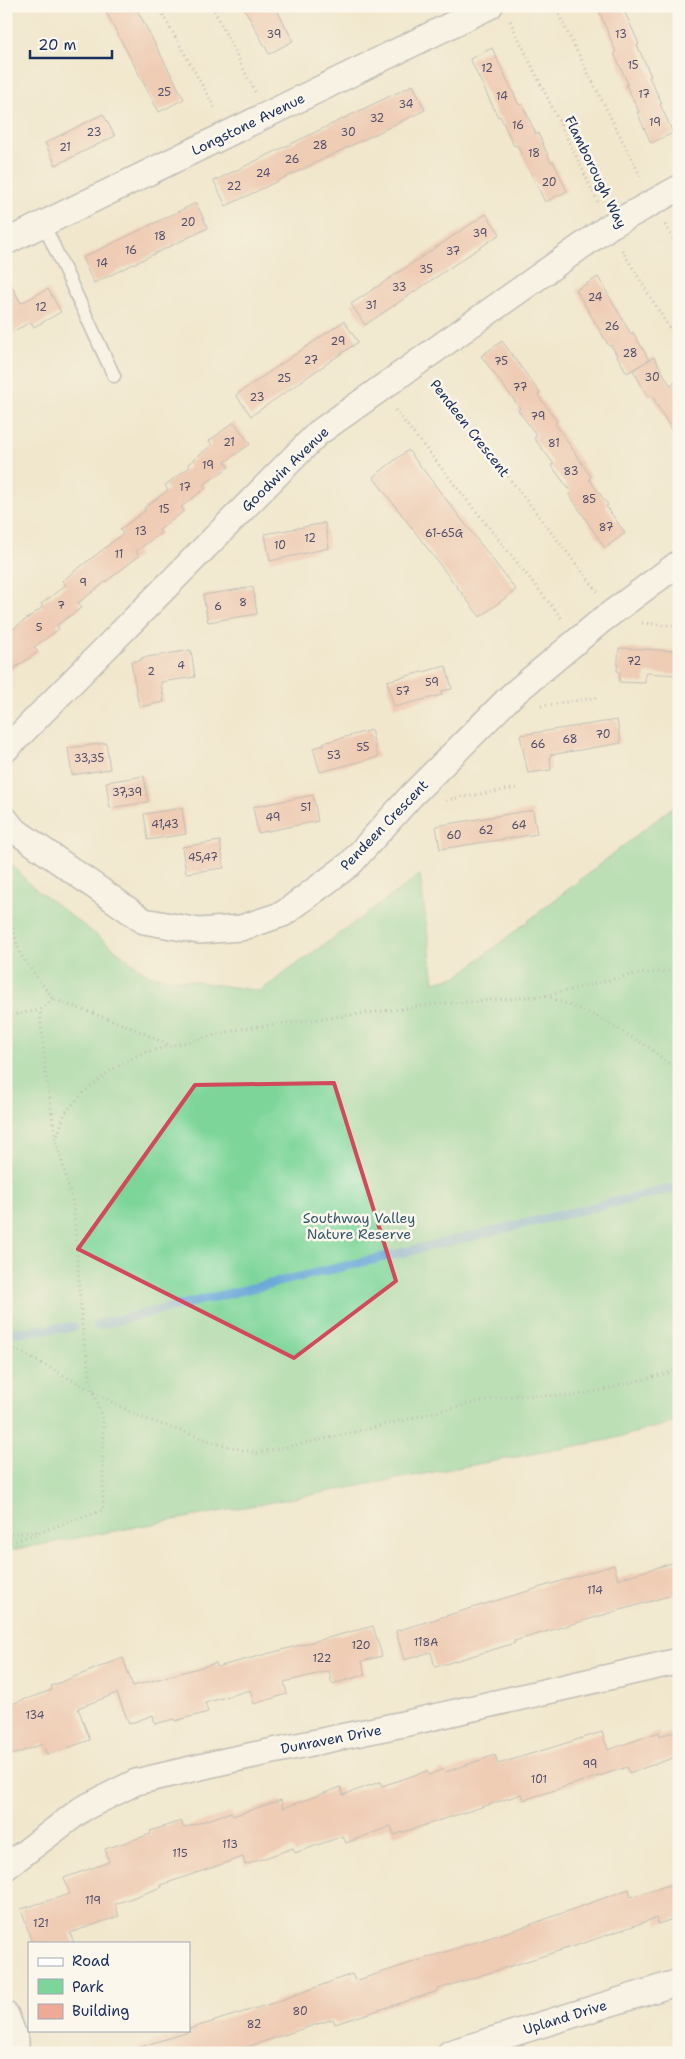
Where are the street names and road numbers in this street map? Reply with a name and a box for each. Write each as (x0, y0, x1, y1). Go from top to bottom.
street label: Longstone Avenue (188, 89, 308, 159)
street label: Flamborough Way (561, 113, 631, 231)
street label: Pendeen Crescent (426, 376, 514, 480)
street label: Goodwin Avenue (237, 423, 333, 515)
street label: Pendeen Crescent (336, 776, 432, 874)
street label: Dunraven Drive (279, 1720, 383, 1758)
street label: Upland Drive (521, 1996, 609, 2038)

